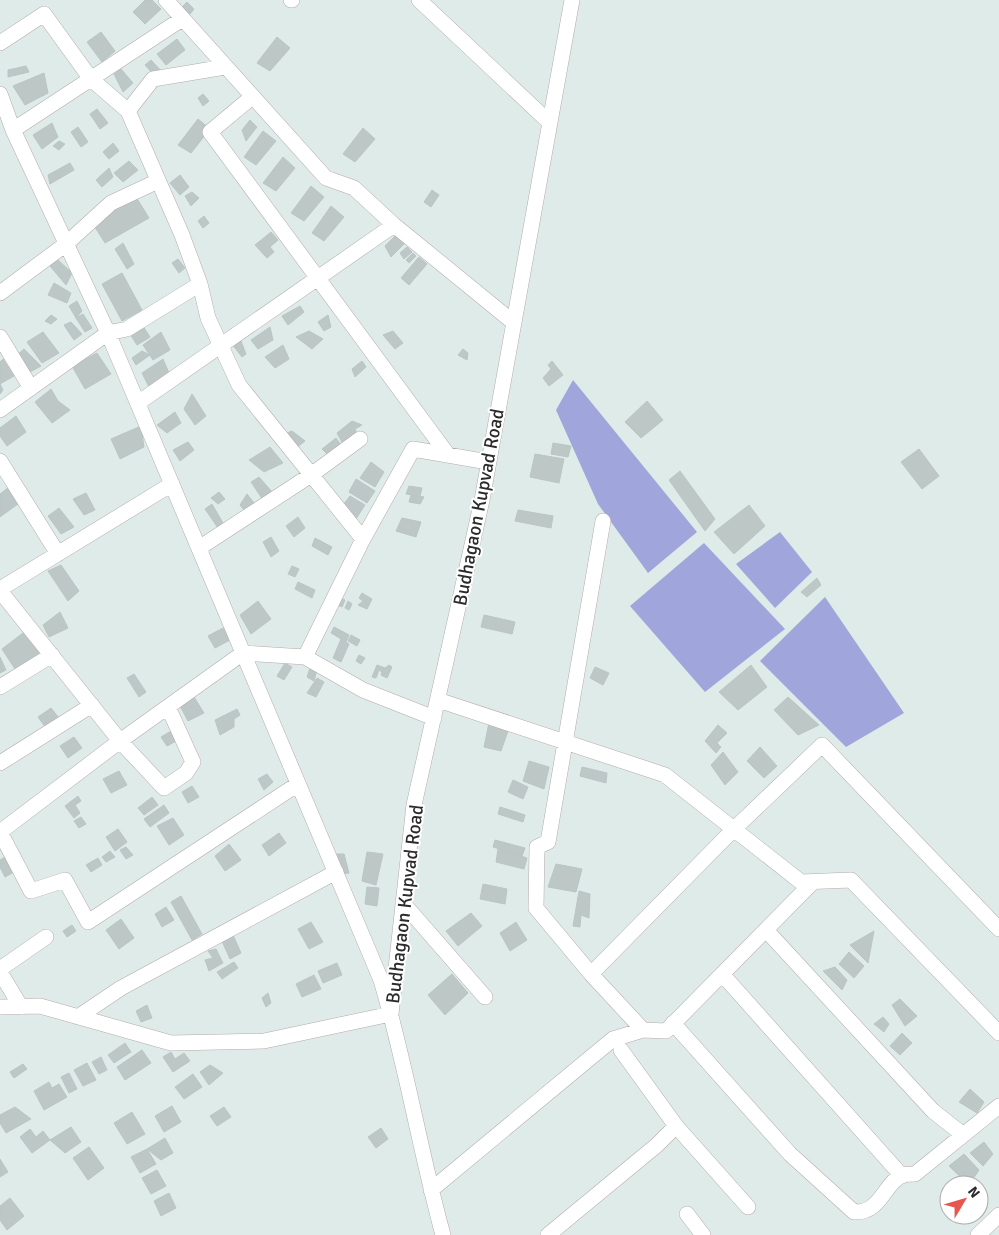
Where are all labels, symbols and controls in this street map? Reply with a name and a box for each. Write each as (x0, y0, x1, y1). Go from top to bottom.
street label: Budhagaon Kupvad Road (448, 407, 510, 608)
street label: Budhagaon Kupvad Road (381, 803, 429, 1005)
north arrow (939, 1175, 989, 1225)
text: N (964, 1183, 984, 1201)

